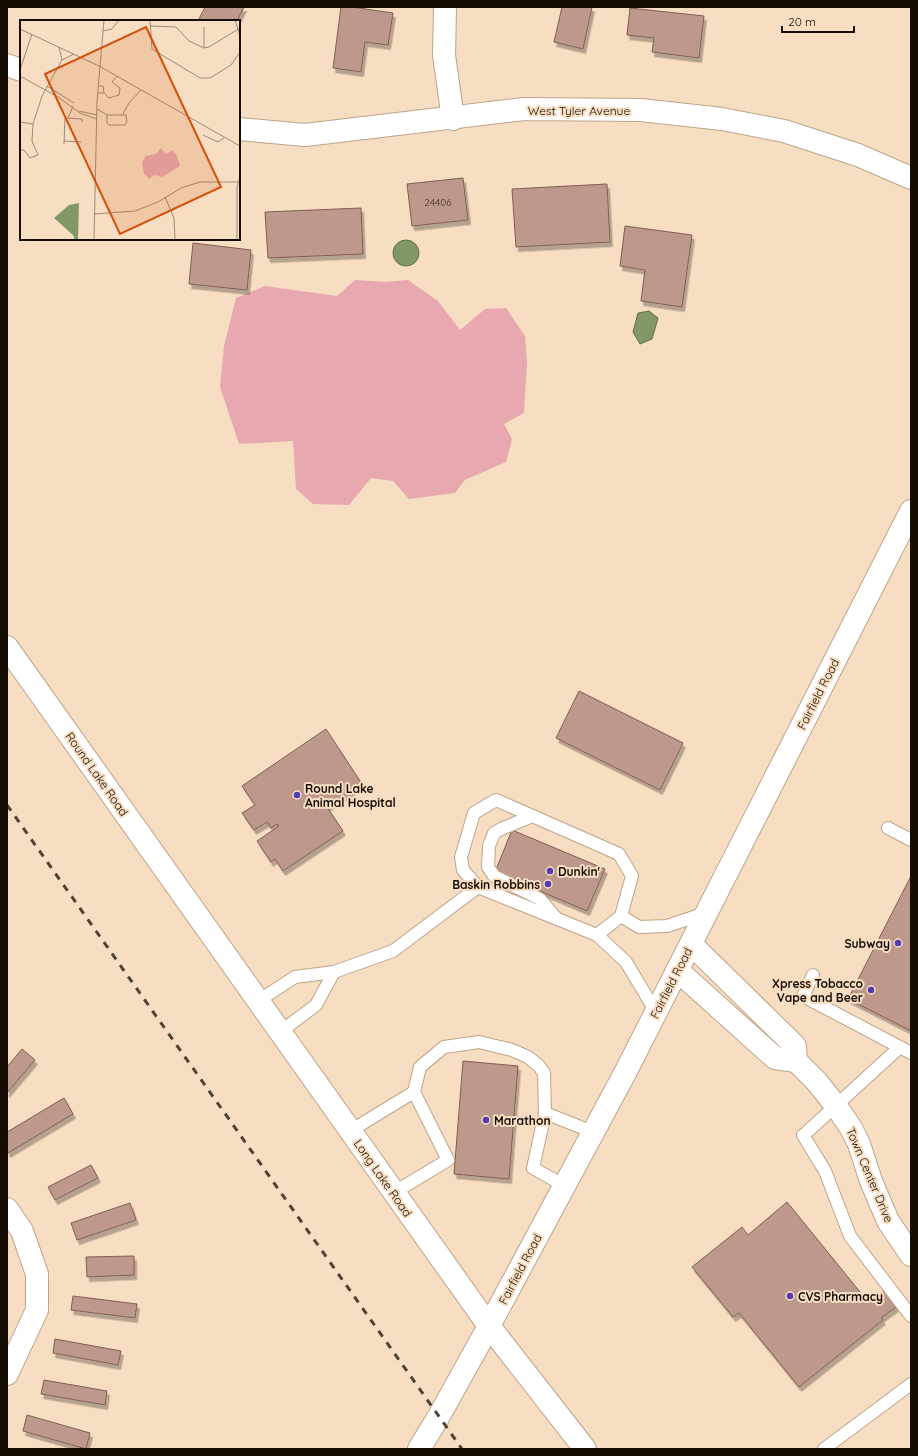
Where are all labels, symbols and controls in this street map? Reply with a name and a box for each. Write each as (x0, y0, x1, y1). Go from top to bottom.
scale bar (782, 8, 854, 34)
text: 20 m (788, 14, 816, 29)
inset map (20, 20, 240, 240)
street label: West Tyler Avenue (528, 103, 630, 118)
house number: 24406 (424, 196, 452, 209)
street label: Fairfield Road (794, 656, 842, 732)
street label: Round Lake Road (62, 729, 132, 819)
place label: Round Lake Animal Hospital (305, 781, 396, 810)
marker: Round Lake Animal Hospital (292, 790, 302, 800)
place label: Dunkin' (558, 864, 601, 879)
marker: Dunkin' (545, 866, 555, 876)
place label: Baskin Robbins (452, 877, 540, 892)
marker: Baskin Robbins (543, 879, 553, 889)
place label: Subway (844, 936, 890, 951)
marker: Subway (893, 938, 903, 948)
street label: Fairfield Road (647, 945, 695, 1021)
place label: Xpress Tobacco Vape and Beer (772, 976, 864, 1005)
marker: Xpress Tobacco Vape and Beer (866, 985, 876, 995)
place label: Marathon (494, 1113, 551, 1128)
marker: Marathon (481, 1115, 491, 1125)
street label: Town Center Drive (843, 1125, 897, 1225)
street label: Long Lake Road (351, 1136, 415, 1220)
street label: Fairfield Road (495, 1231, 545, 1307)
place label: CVS Pharmacy (798, 1289, 883, 1304)
marker: CVS Pharmacy (785, 1291, 795, 1301)

